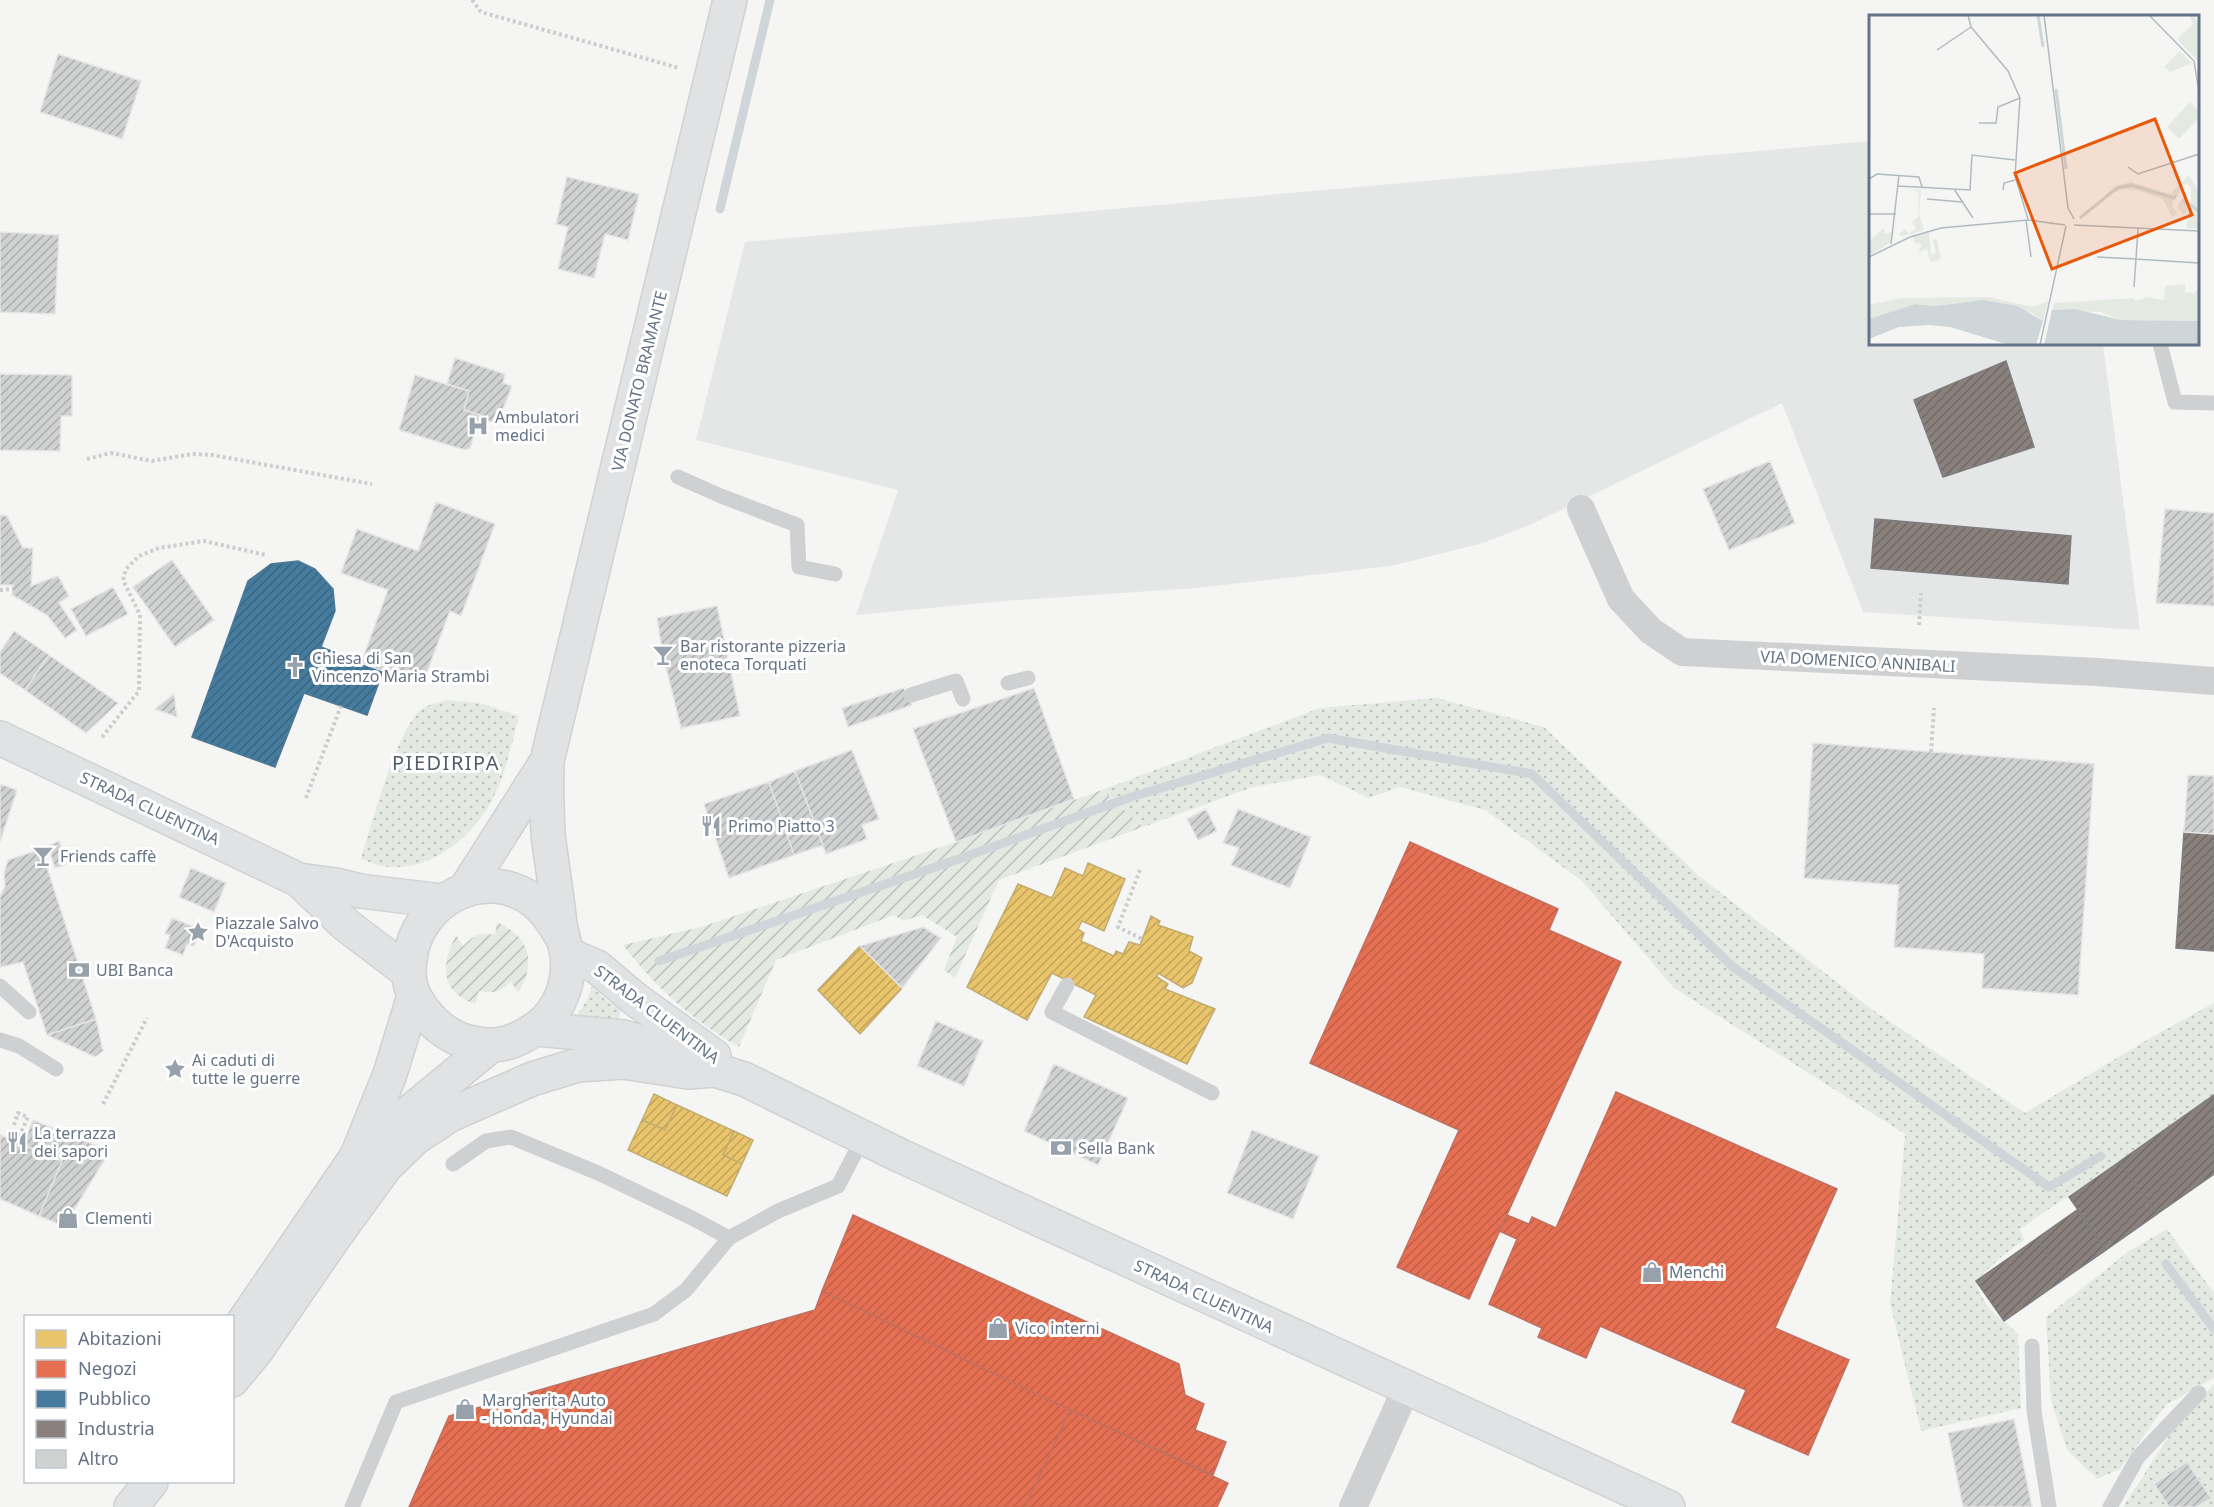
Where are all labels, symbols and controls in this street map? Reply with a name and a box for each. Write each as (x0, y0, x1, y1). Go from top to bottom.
inset map (1869, 15, 2199, 345)
street label: VIA DONATO BRAMANTE (606, 288, 672, 474)
place label: Ambulatori medici (495, 406, 579, 446)
hospital icon: Ambulatori medici (466, 414, 490, 438)
place label: Bar ristorante pizzeria enoteca Torquati (680, 635, 846, 675)
bar icon: Bar ristorante pizzeria enoteca Torquati (651, 643, 675, 667)
street label: VIA DOMENICO ANNIBALI (1760, 645, 1956, 677)
place label: Chiesa di San Vincenzo Maria Strambi (312, 647, 490, 687)
church icon: Chiesa di San Vincenzo Maria Strambi (283, 655, 307, 679)
district label: PIEDIRIPA (392, 749, 500, 776)
street label: STRADA CLUENTINA (77, 766, 224, 850)
restaurant icon: Primo Piatto 3 (699, 814, 723, 838)
place label: Primo Piatto 3 (728, 815, 835, 837)
bar icon: Friends caffè (31, 844, 55, 868)
place label: Friends caffè (60, 845, 156, 867)
place label: Piazzale Salvo D'Acquisto (215, 912, 319, 952)
place icon: Piazzale Salvo D'Acquisto (186, 920, 210, 944)
bank icon: UBI Banca (67, 958, 91, 982)
place label: UBI Banca (96, 959, 174, 981)
street label: STRADA CLUENTINA (590, 960, 725, 1069)
place label: Ai caduti di tutte le guerre (192, 1049, 300, 1089)
place icon: Ai caduti di tutte le guerre (163, 1057, 187, 1081)
place label: La terrazza dei sapori (34, 1122, 116, 1162)
restaurant icon: La terrazza dei sapori (5, 1130, 29, 1154)
bank icon: Sella Bank (1049, 1136, 1073, 1160)
place label: Sella Bank (1078, 1137, 1155, 1159)
shop icon: Clementi (56, 1206, 80, 1230)
place label: Clementi (85, 1207, 152, 1229)
street label: STRADA CLUENTINA (1131, 1254, 1278, 1338)
shop icon: Menchi (1640, 1260, 1664, 1284)
place label: Menchi (1669, 1261, 1724, 1283)
legend (24, 1315, 234, 1483)
shop icon: Vico interni (986, 1316, 1010, 1340)
place label: Vico interni (1015, 1317, 1100, 1339)
text: Abitazioni (78, 1326, 162, 1350)
text: Negozi (78, 1356, 137, 1380)
text: Pubblico (78, 1386, 151, 1410)
place label: Margherita Auto - Honda, Hyundai (482, 1389, 613, 1429)
shop icon: Margherita Auto - Honda, Hyundai (453, 1397, 477, 1421)
text: Industria (78, 1416, 155, 1440)
text: Altro (78, 1446, 119, 1470)

